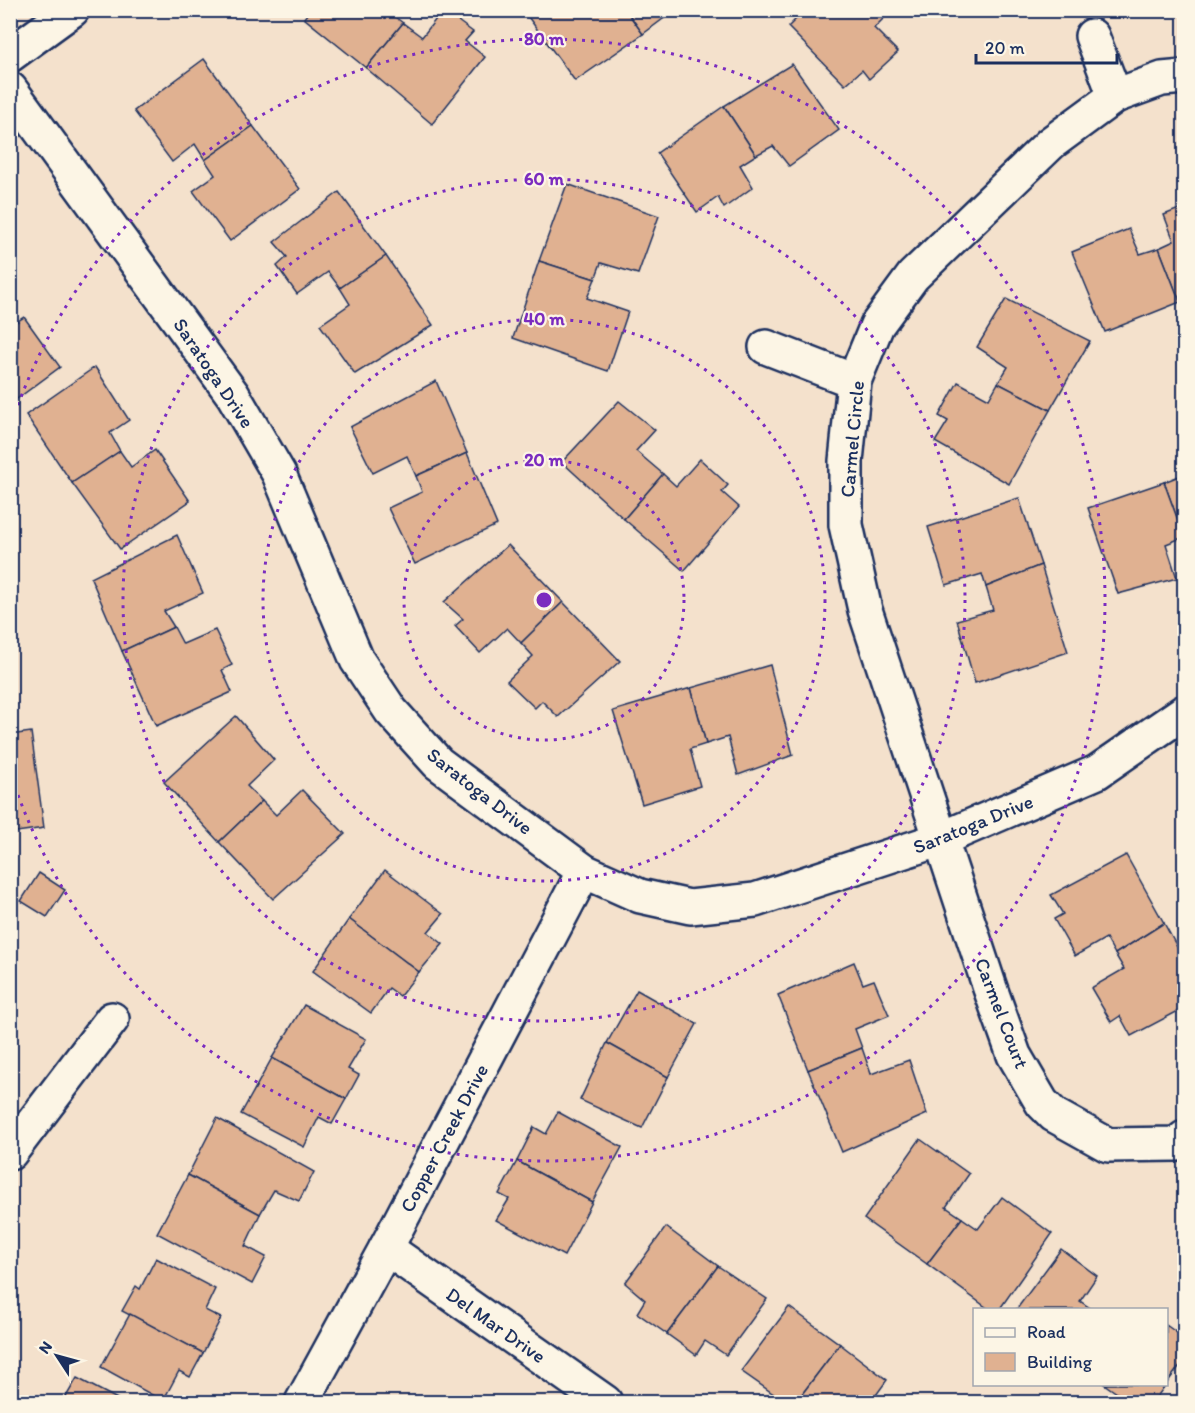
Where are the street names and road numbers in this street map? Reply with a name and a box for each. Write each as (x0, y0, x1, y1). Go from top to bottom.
street label: Saratoga Drive (168, 313, 260, 433)
street label: Carmel Circle (835, 380, 869, 498)
street label: Saratoga Drive (422, 742, 538, 840)
street label: Saratoga Drive (909, 789, 1037, 859)
street label: Carmel Court (970, 954, 1034, 1072)
street label: Copper Creek Drive (395, 1060, 493, 1216)
street label: Del Mar Drive (442, 1282, 550, 1368)

